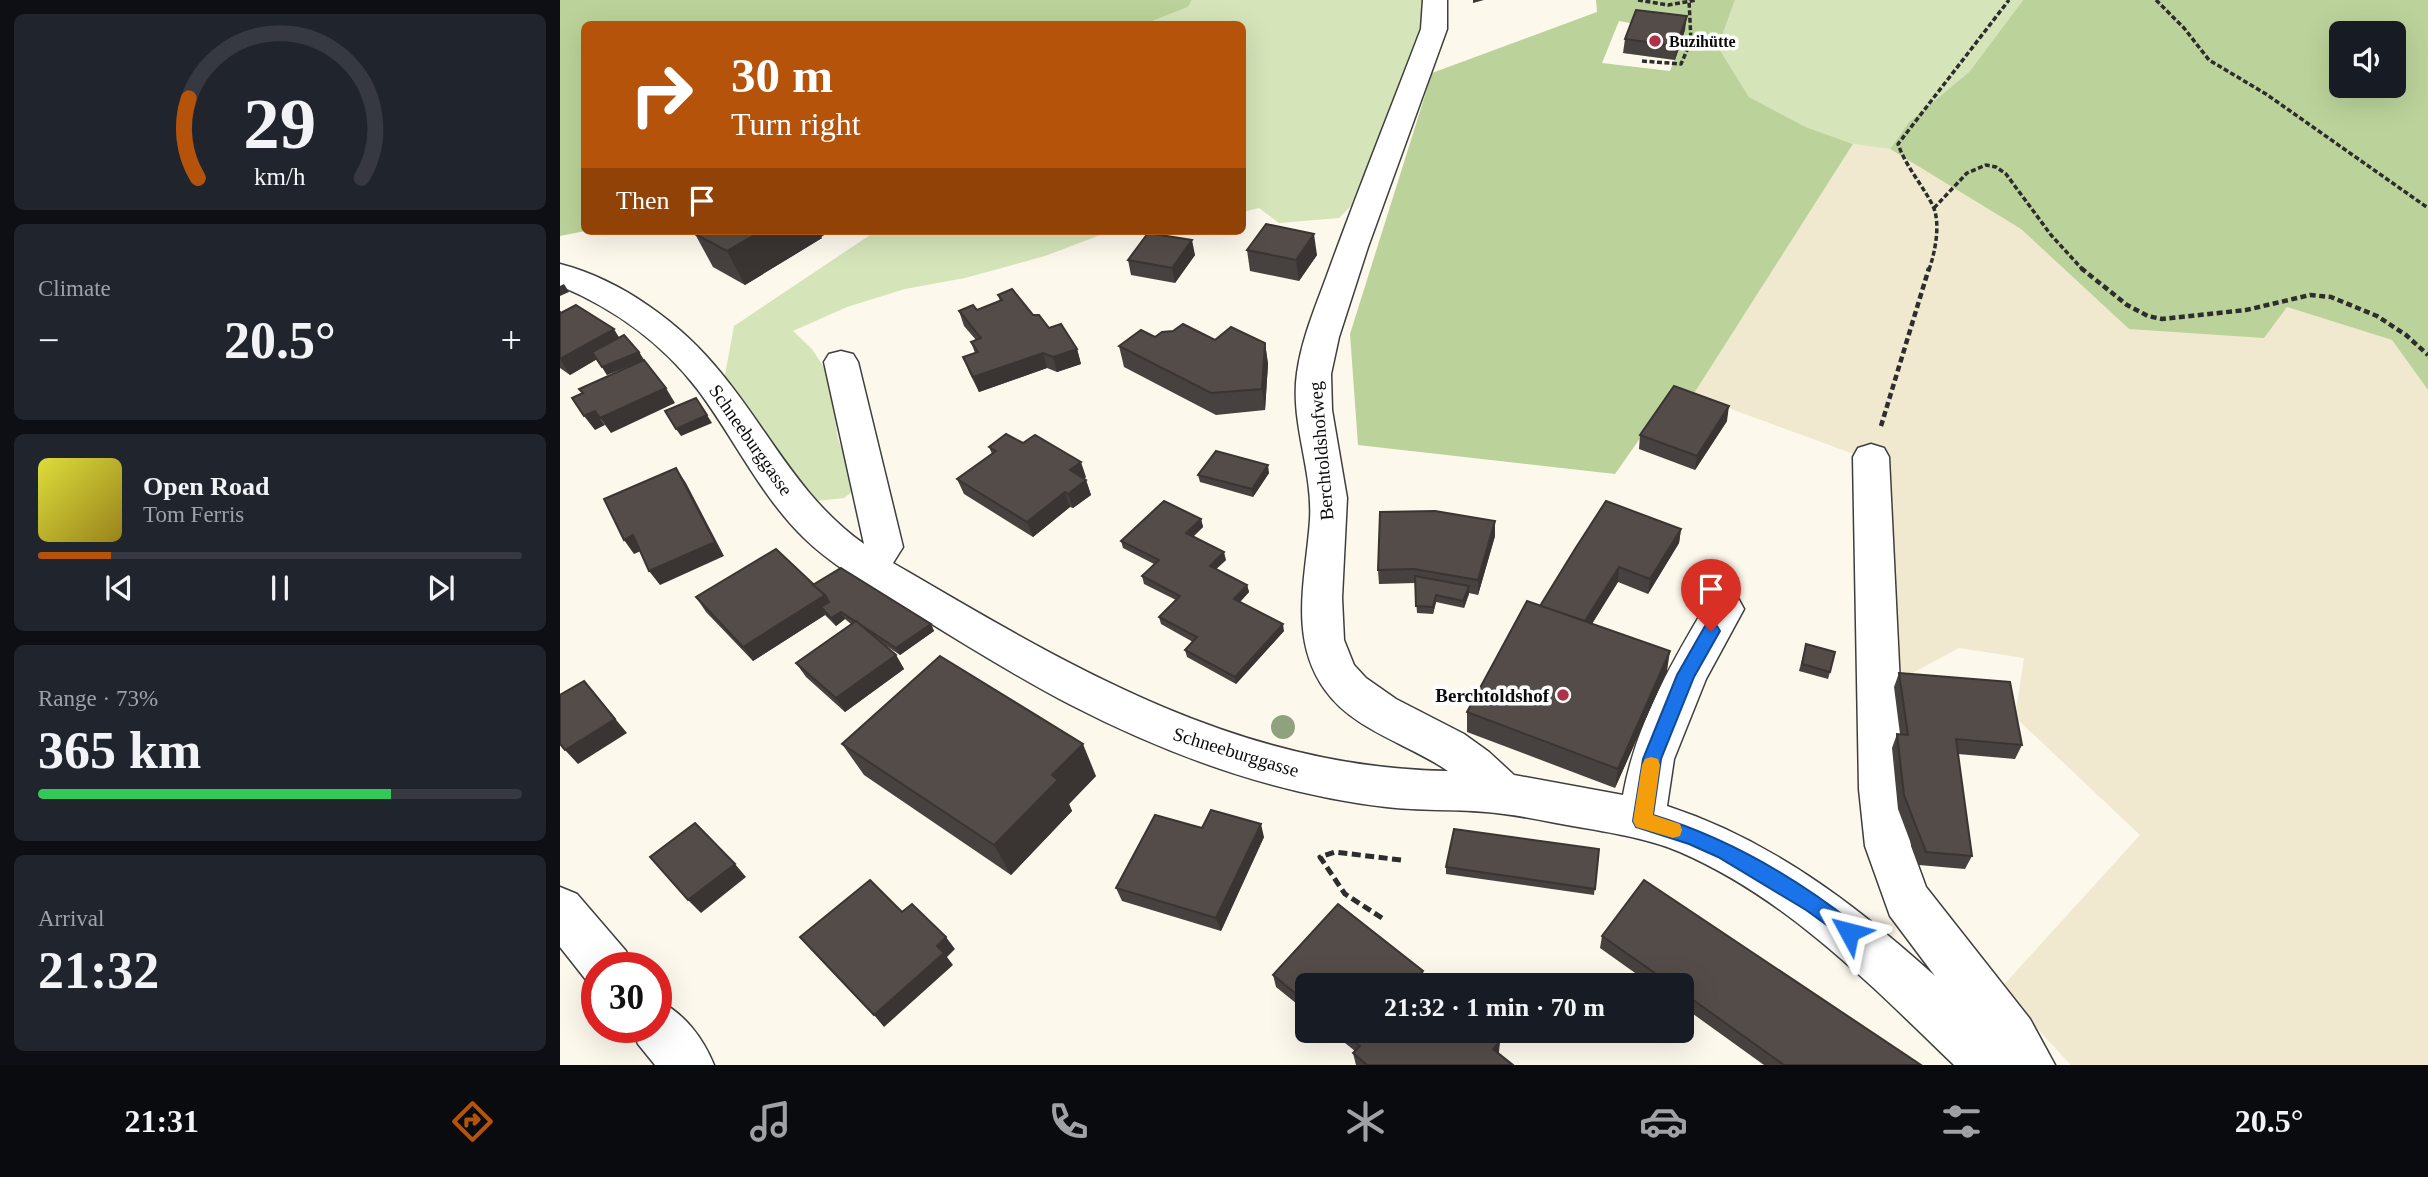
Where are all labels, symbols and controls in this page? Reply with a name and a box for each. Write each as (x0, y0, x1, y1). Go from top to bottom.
map controls (2329, 21, 2406, 98)
button: sound (2329, 21, 2406, 98)
marker: Buzihütte (1647, 33, 1663, 49)
place label: Buzihütte (1669, 33, 1736, 50)
text: 30 m (731, 48, 833, 103)
icon: right (616, 49, 707, 140)
text: 29 (244, 83, 316, 164)
text: Turn right (731, 106, 861, 142)
text: km/h (254, 163, 306, 190)
icon: arrive (683, 182, 721, 220)
text: Then (616, 186, 669, 215)
text: Climate (38, 276, 111, 301)
text: 20.5° (224, 312, 336, 369)
text: − (38, 319, 59, 361)
text: + (501, 319, 522, 361)
street label: Berchtoldshofweg (1304, 380, 1338, 521)
street label: Schneeburggasse (705, 381, 797, 499)
text: Open Road (143, 472, 269, 501)
text: Tom Ferris (143, 502, 244, 527)
pin (1681, 559, 1741, 631)
icon: previous (100, 569, 138, 607)
icon: pause (261, 569, 299, 607)
icon: next (422, 569, 460, 607)
icon: arrive (1692, 570, 1730, 608)
place label: Berchtoldshof (1435, 685, 1550, 706)
text: Range · 73% (38, 686, 158, 711)
marker: Berchtoldshof (1555, 687, 1571, 703)
text: 365 km (38, 722, 201, 779)
street label: Schneeburggasse (1171, 723, 1301, 781)
position arrow (1812, 895, 1886, 969)
text: Arrival (38, 906, 104, 931)
text: 21:32 (38, 942, 159, 999)
speed limit sign: 30 (581, 952, 672, 1043)
text: 21:32 · 1 min · 70 m (1384, 993, 1605, 1022)
icon: directions (448, 1097, 497, 1146)
icon: music (746, 1097, 795, 1146)
icon: phone (1044, 1097, 1093, 1146)
icon: climate (1341, 1097, 1390, 1146)
icon: car (1639, 1097, 1688, 1146)
icon: filters (1937, 1097, 1986, 1146)
text: 21:31 (124, 1103, 199, 1139)
text: 20.5° (2235, 1103, 2304, 1139)

